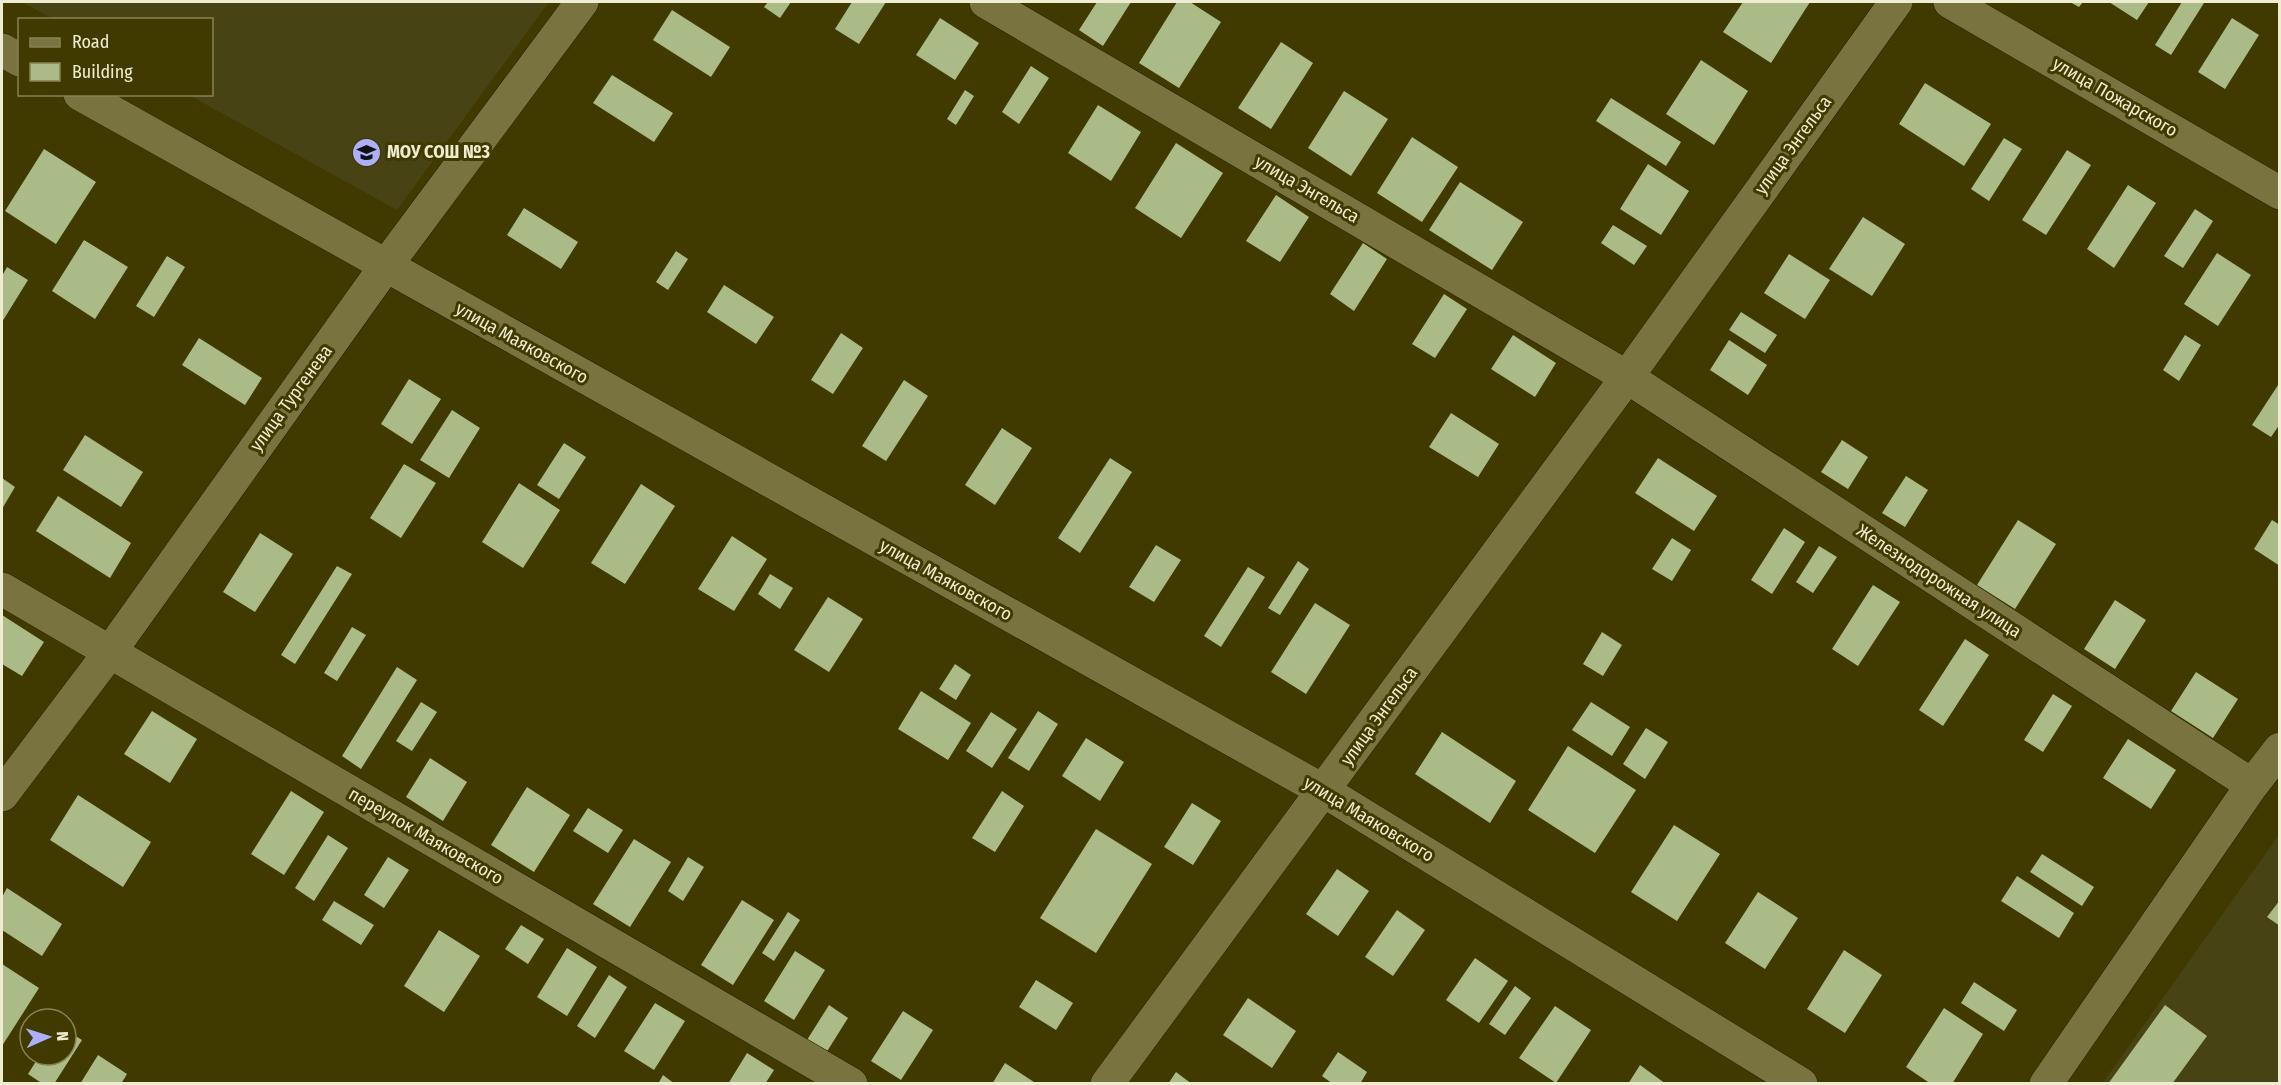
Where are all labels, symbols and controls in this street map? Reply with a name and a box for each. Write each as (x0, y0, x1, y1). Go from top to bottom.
legend (18, 18, 213, 96)
text: Road (72, 31, 109, 53)
street label: улица Пожарского (2049, 52, 2181, 142)
text: Building (72, 61, 133, 83)
street label: улица Энгельса (1750, 91, 1836, 199)
school or university icon: МОУ СОШ №3 (350, 136, 382, 168)
place label: МОУ СОШ №3 (387, 141, 490, 163)
street label: улица Энгельса (1251, 150, 1363, 228)
street label: улица Маяковского (452, 297, 592, 389)
street label: улица Тургенева (245, 340, 337, 455)
street label: Железнодорожная улица (1853, 520, 2026, 643)
street label: улица Маяковского (876, 534, 1016, 626)
street label: улица Энгельса (1336, 662, 1422, 770)
street label: улица Маяковского (1300, 771, 1438, 867)
street label: переулок Маяковского (345, 783, 507, 889)
north arrow (18, 1007, 78, 1067)
text: N (53, 1031, 72, 1042)

